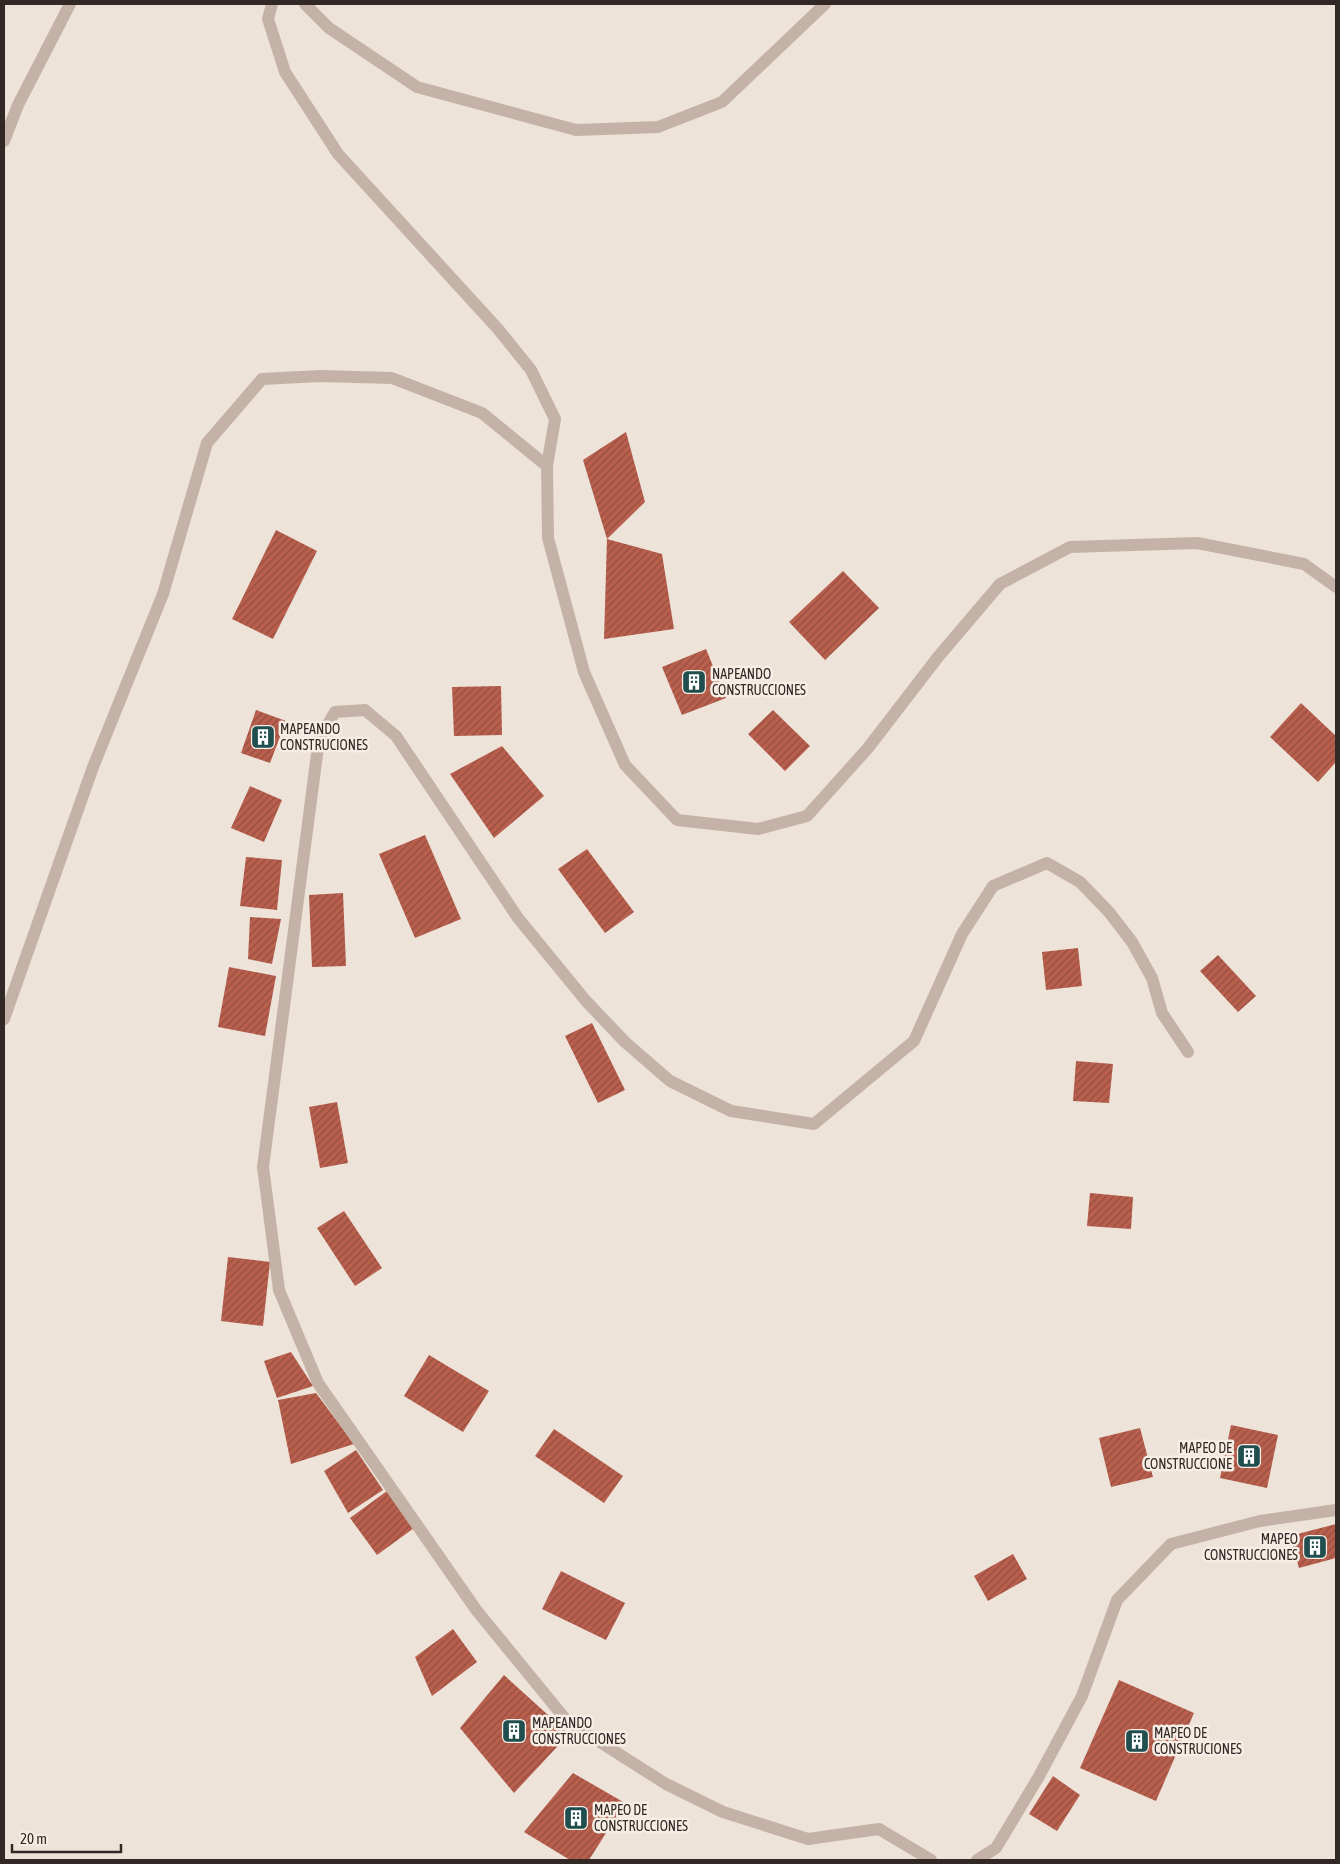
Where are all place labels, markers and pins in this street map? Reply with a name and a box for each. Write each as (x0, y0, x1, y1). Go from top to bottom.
place label: NAPEANDO CONSTRUCCIONES (712, 666, 806, 698)
building icon: NAPEANDO CONSTRUCCIONES (681, 669, 707, 695)
place label: MAPEANDO CONSTRUCIONES (280, 721, 368, 753)
building icon: MAPEANDO CONSTRUCIONES (250, 724, 276, 750)
place label: MAPEO DE CONSTRUCCIONE (1144, 1440, 1232, 1472)
building icon: MAPEO DE CONSTRUCCIONE (1236, 1443, 1262, 1469)
place label: MAPEO CONSTRUCCIONES (1204, 1531, 1298, 1563)
building icon: MAPEO CONSTRUCCIONES (1302, 1534, 1328, 1560)
place label: MAPEANDO CONSTRUCCIONES (532, 1715, 626, 1747)
building icon: MAPEANDO CONSTRUCCIONES (501, 1718, 527, 1744)
place label: MAPEO DE CONSTRUCIONES (1154, 1725, 1242, 1757)
building icon: MAPEO DE CONSTRUCIONES (1124, 1728, 1150, 1754)
place label: MAPEO DE CONSTRUCCIONES (594, 1802, 688, 1834)
building icon: MAPEO DE CONSTRUCCIONES (563, 1805, 589, 1831)

